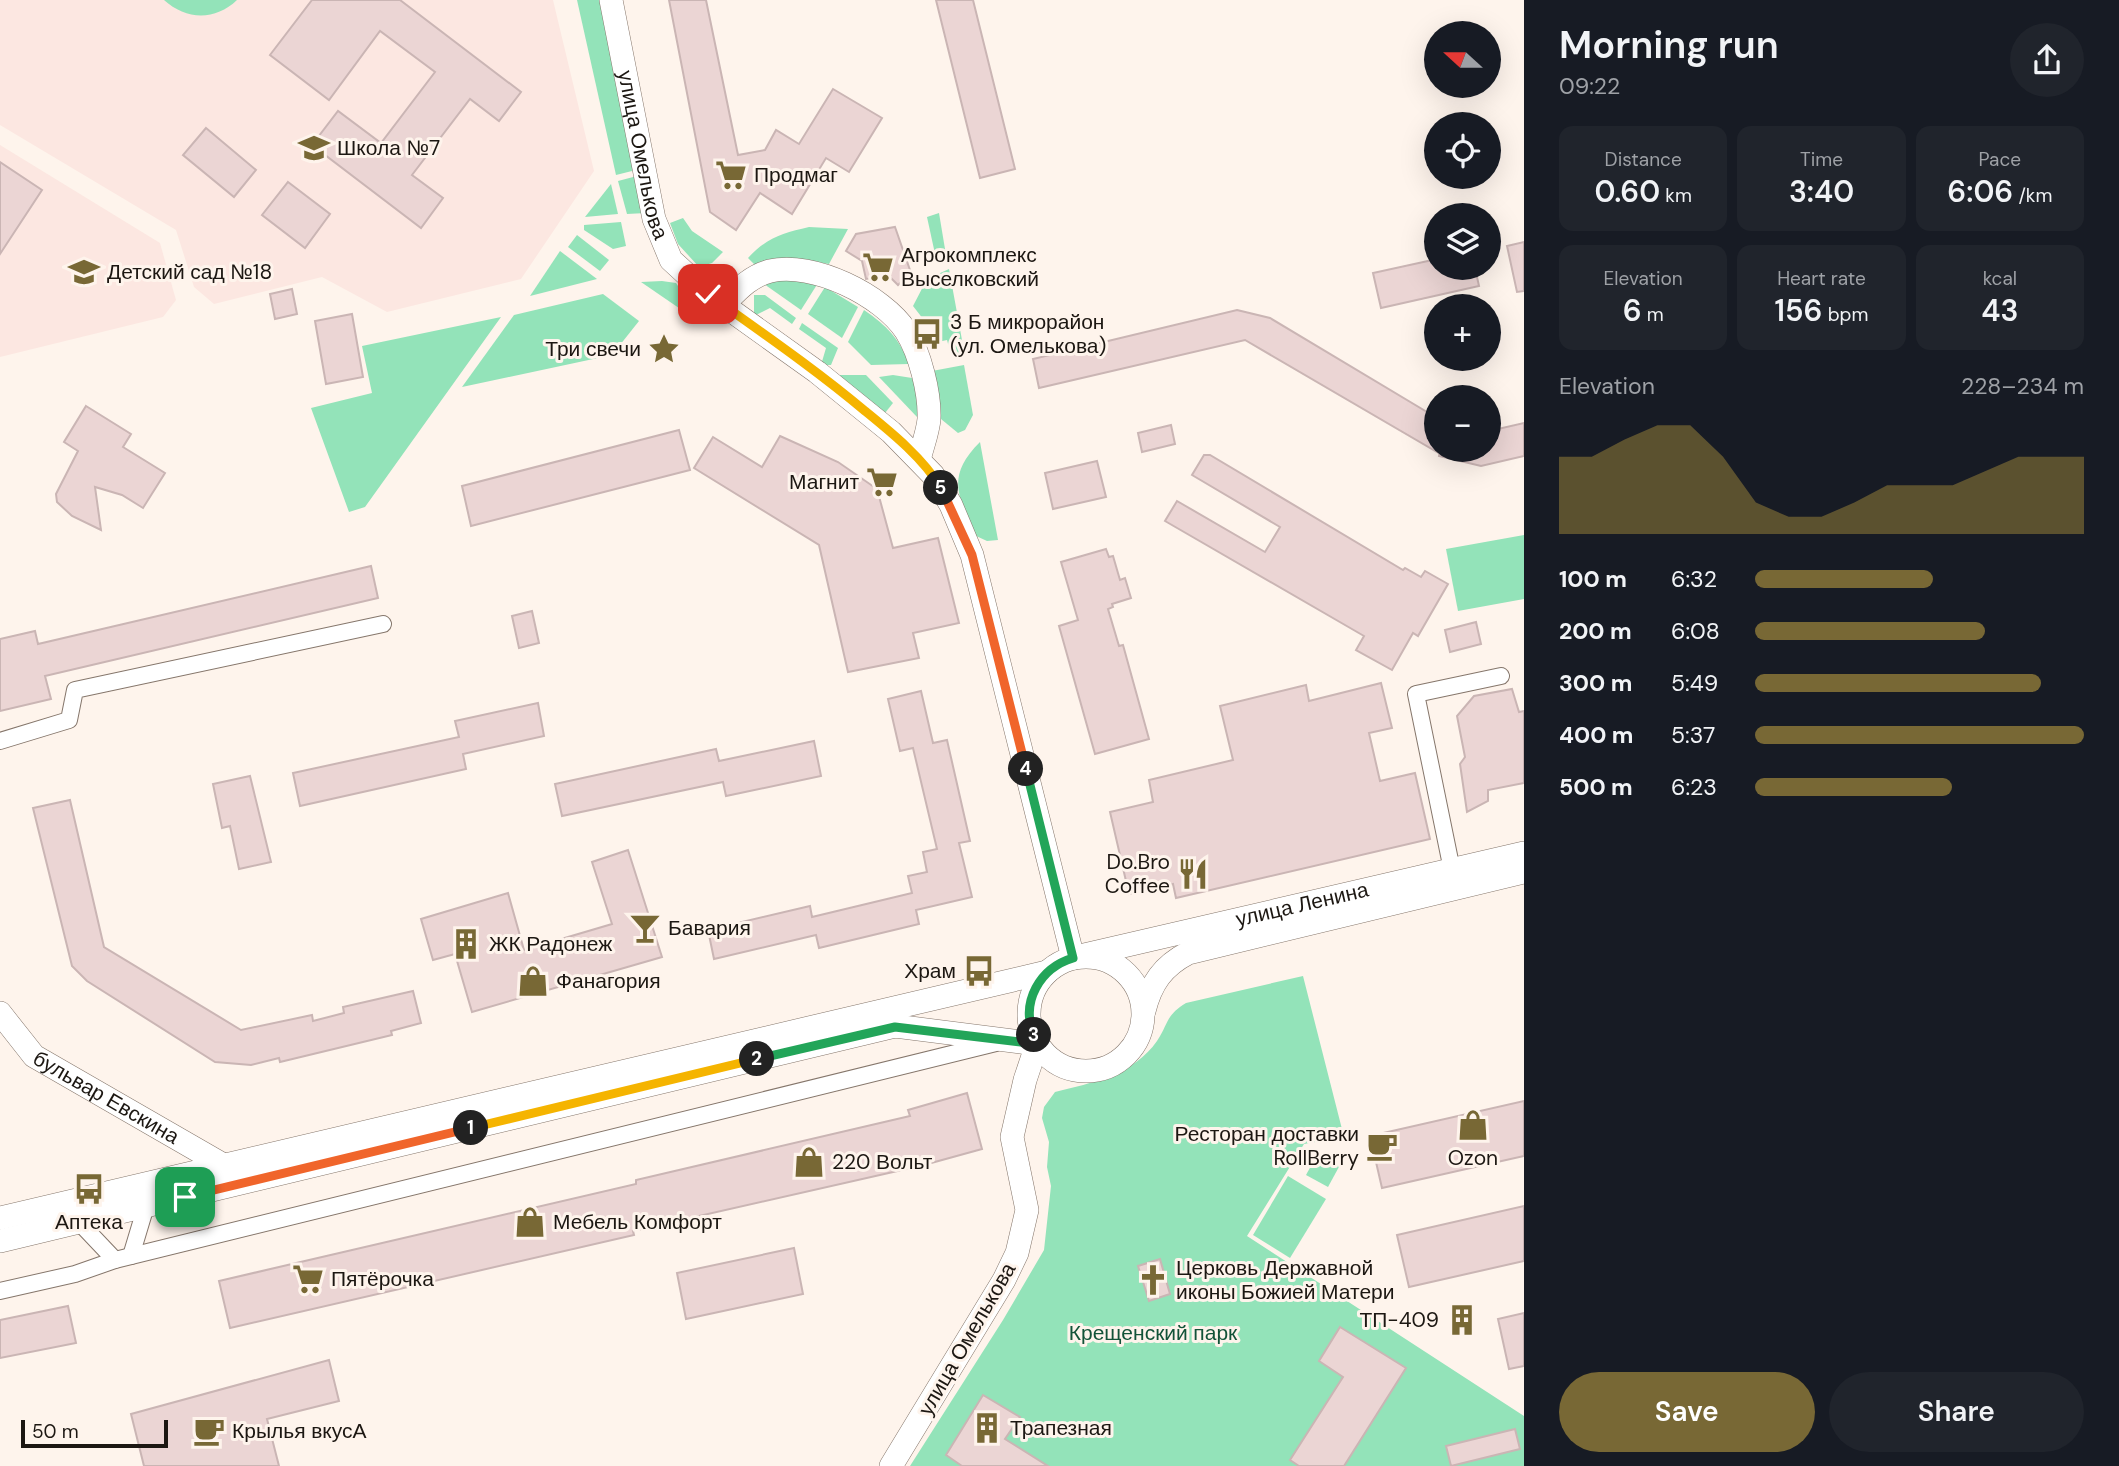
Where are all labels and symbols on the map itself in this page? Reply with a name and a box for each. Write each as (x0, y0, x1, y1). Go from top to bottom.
north arrow (1424, 21, 1502, 98)
street label: улица Омелькова (611, 68, 675, 244)
school or university icon: Школа №7 (297, 131, 331, 165)
place label: Школа №7 (337, 134, 440, 162)
supermarket icon: Продмаг (714, 158, 748, 192)
place label: Продмаг (754, 161, 838, 189)
place label: Агрокомплекс Выселковский (901, 241, 1039, 293)
supermarket icon: Агрокомплекс Выселковский (861, 250, 895, 284)
school or university icon: Детский сад №18 (67, 255, 101, 289)
place label: Детский сад №18 (107, 258, 272, 286)
pin (678, 264, 738, 324)
place label: 3 Б микрорайон (ул. Омелькова) (950, 308, 1106, 360)
bus stop icon: 3 Б микрорайон (ул. Омелькова) (910, 317, 944, 351)
place icon: Три свечи (647, 332, 681, 366)
place label: Три свечи (545, 335, 641, 363)
supermarket icon: Магнит (865, 465, 899, 499)
place label: Магнит (789, 468, 859, 496)
pin: 5 (923, 470, 958, 505)
pin: 4 (1009, 752, 1044, 786)
place label: Do.Bro Coffee (1105, 848, 1170, 900)
restaurant icon: Do.Bro Coffee (1176, 857, 1210, 891)
street label: улица Ленина (1233, 875, 1372, 933)
bar icon: Бавария (628, 911, 662, 945)
place label: Бавария (668, 914, 751, 942)
building icon: ЖК Радонеж (449, 927, 483, 961)
place label: ЖК Радонеж (489, 930, 612, 958)
bus stop icon: Храм (962, 954, 996, 988)
place label: Храм (904, 957, 956, 985)
shop icon: Фанагория (516, 964, 550, 998)
place label: Фанагория (556, 967, 661, 995)
pin: 3 (1016, 1018, 1052, 1052)
pin: 2 (740, 1042, 774, 1076)
street label: бульвар Евскина (28, 1044, 185, 1151)
shop icon: Ozon (1456, 1108, 1490, 1142)
pin: 1 (454, 1110, 489, 1146)
place label: Ресторан доставки RollBerry (1175, 1120, 1359, 1172)
cafe icon: Ресторан доставки RollBerry (1365, 1129, 1399, 1163)
place label: Ozon (1448, 1144, 1498, 1172)
shop icon: 220 Вольт (792, 1145, 826, 1179)
place label: 220 Вольт (832, 1148, 933, 1176)
pin (155, 1167, 215, 1227)
bus stop icon: Аптека (72, 1172, 106, 1206)
shop icon: Мебель Комфорт (513, 1205, 547, 1239)
place label: Аптека (55, 1208, 123, 1236)
place label: Мебель Комфорт (553, 1208, 722, 1236)
place label: Церковь Державной иконы Божией Матери (1176, 1254, 1395, 1306)
street label: улица Омелькова (912, 1257, 1022, 1420)
supermarket icon: Пятёрочка (291, 1262, 325, 1296)
church icon: Церковь Державной иконы Божией Матери (1136, 1263, 1170, 1297)
place label: Пятёрочка (331, 1265, 434, 1293)
building icon: ТП-409 (1445, 1303, 1479, 1337)
place label: ТП-409 (1359, 1306, 1439, 1334)
park label: Крещенский парк (1069, 1319, 1238, 1347)
building icon: Трапезная (970, 1411, 1004, 1445)
cafe icon: Крылья вкусА (192, 1414, 226, 1448)
place label: Трапезная (1010, 1414, 1112, 1442)
scale bar (21, 1417, 168, 1449)
place label: Крылья вкусА (232, 1417, 367, 1445)

